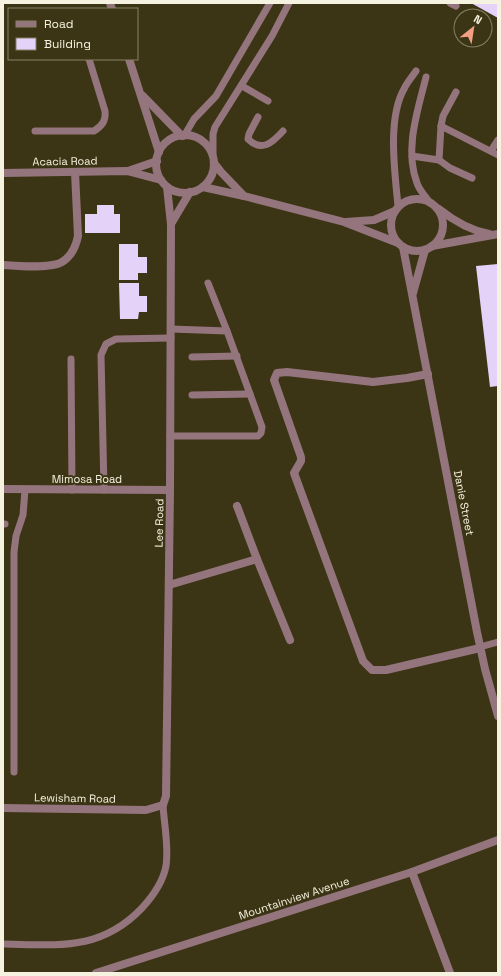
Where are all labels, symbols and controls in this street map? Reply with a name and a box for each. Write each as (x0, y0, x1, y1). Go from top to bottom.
legend (8, 8, 138, 60)
north arrow (453, 8, 493, 48)
text: N (471, 11, 485, 27)
text: Road (44, 16, 73, 32)
text: Building (44, 36, 91, 52)
street label: Acacia Road (32, 153, 98, 169)
street label: Danie Street (451, 469, 477, 537)
street label: Mimosa Road (52, 472, 122, 486)
street label: Lee Road (152, 498, 166, 548)
street label: Lewisham Road (34, 790, 116, 806)
street label: Mountainview Avenue (237, 873, 351, 923)

